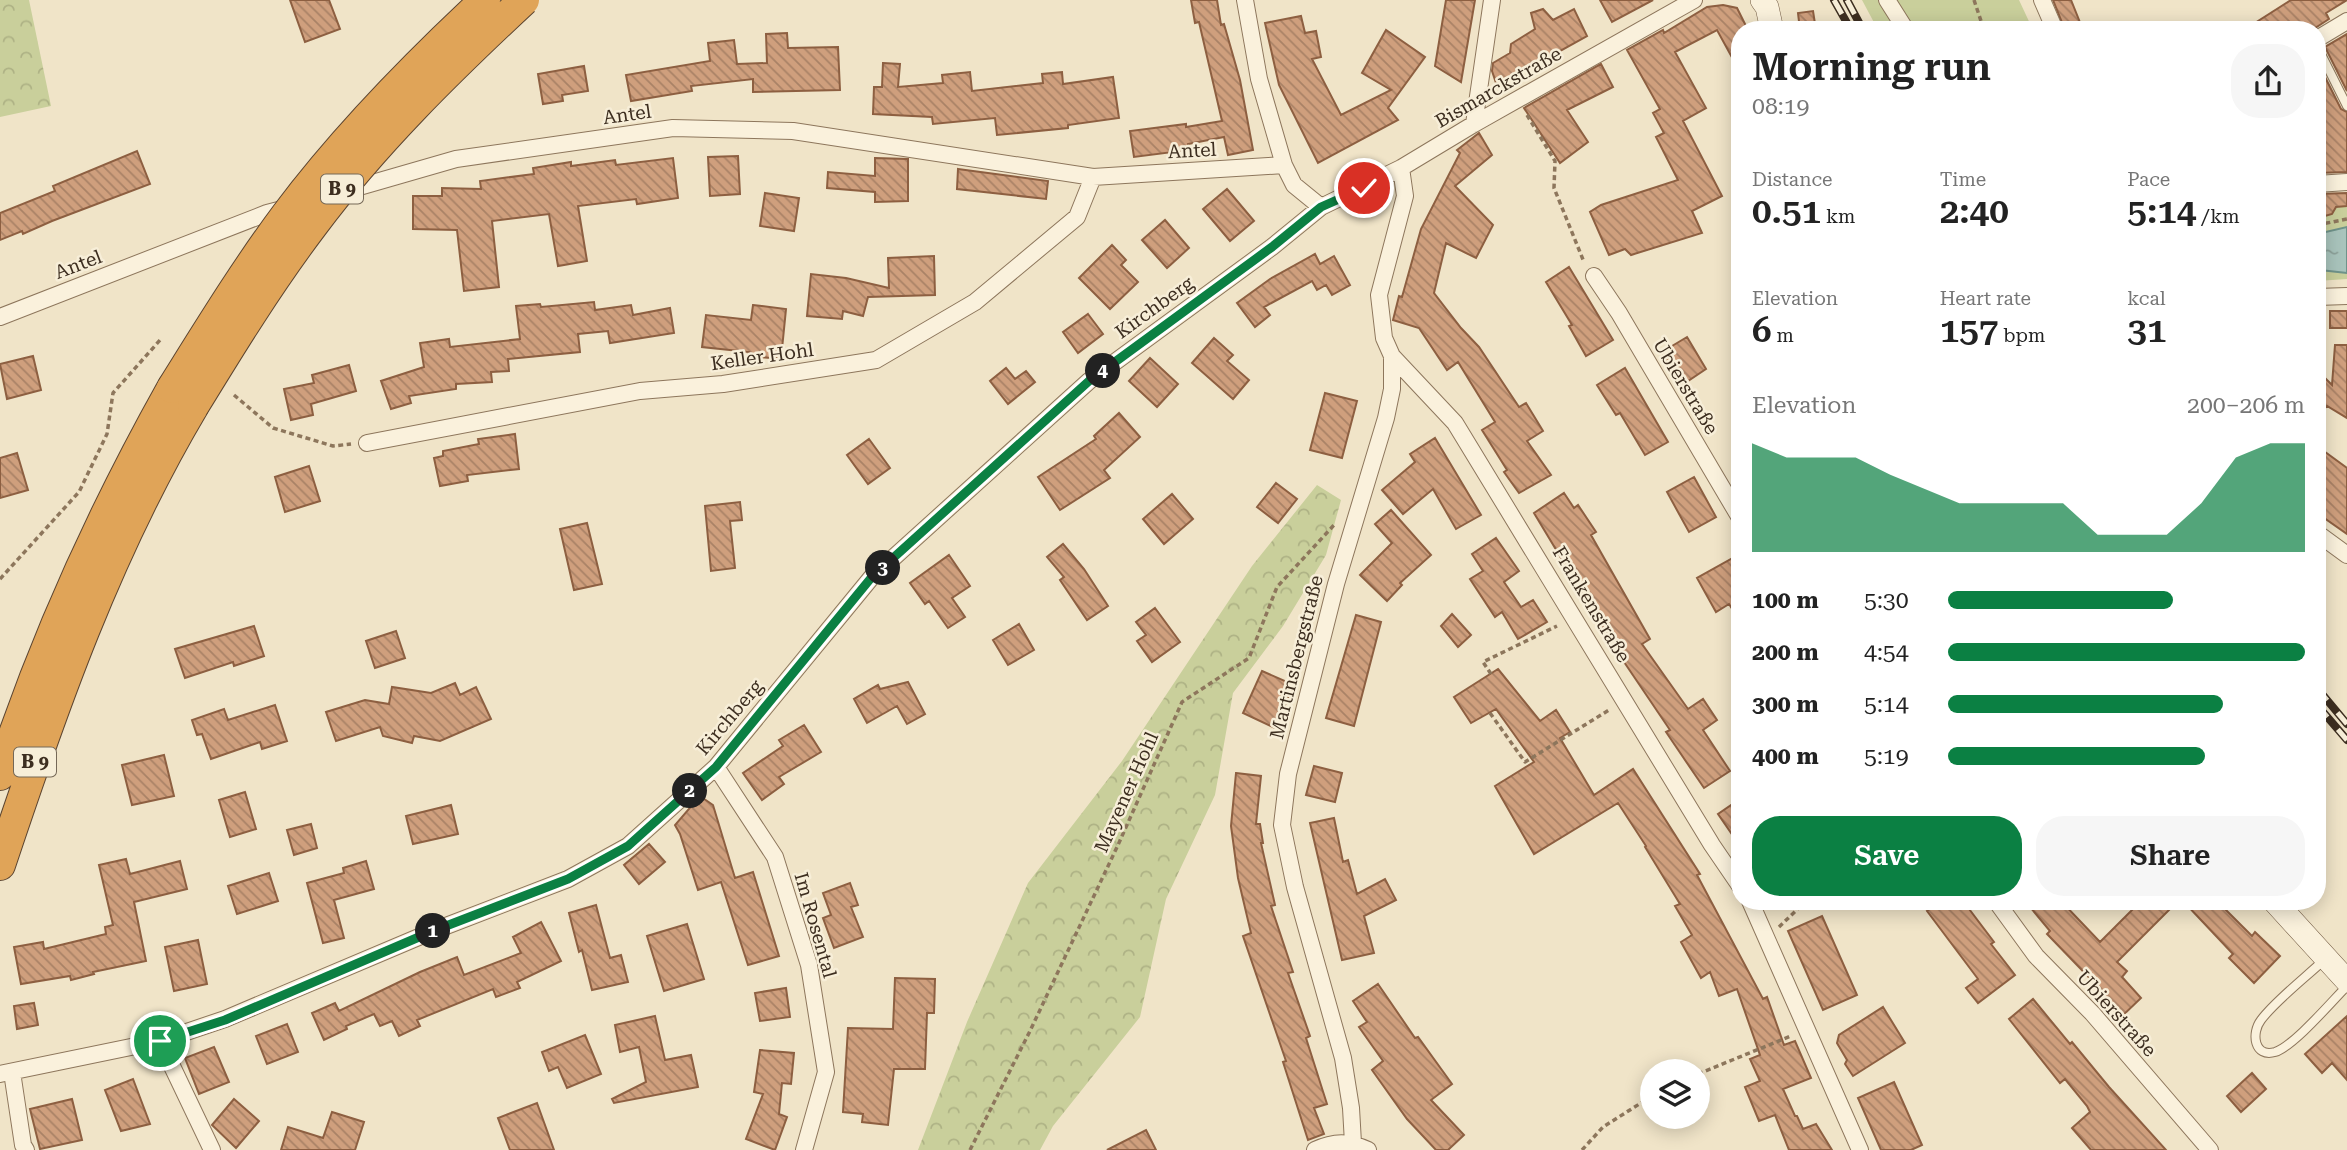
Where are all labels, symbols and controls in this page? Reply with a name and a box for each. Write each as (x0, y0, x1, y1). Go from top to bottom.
street label: Bismarckstraße (1431, 42, 1565, 133)
button: share (2231, 44, 2305, 118)
text: Morning run (1752, 45, 1991, 89)
text: 08:19 (1752, 93, 1809, 120)
street label: Antel (601, 100, 653, 129)
street label: Antel (1167, 138, 1217, 163)
pin (1334, 158, 1394, 218)
text: Distance (1752, 168, 1832, 191)
text: Time (1940, 168, 1986, 191)
text: Pace (2127, 168, 2170, 191)
icon: check (1345, 169, 1383, 207)
road number: B 9 (321, 174, 363, 204)
text: 0.51 (1752, 191, 1821, 232)
text: 2:40 (1940, 191, 2009, 232)
text: 5:14 (2127, 191, 2196, 232)
text: km (1821, 205, 1855, 228)
text: /km (2196, 205, 2240, 228)
street label: Antel (51, 245, 105, 284)
street label: Kirchberg (1111, 271, 1198, 343)
text: Elevation (1752, 287, 1838, 310)
text: Heart rate (1940, 287, 2031, 310)
text: kcal (2127, 287, 2166, 310)
text: 6 (1752, 310, 1772, 351)
text: 157 (1940, 310, 1998, 351)
text: 31 (2127, 310, 2167, 351)
text: m (1772, 324, 1794, 347)
text: bpm (1998, 324, 2045, 347)
street label: Ubierstraße (1648, 334, 1723, 439)
street label: Keller Hohl (709, 338, 815, 375)
pin: 4 (1086, 354, 1120, 388)
text: 4 (1097, 359, 1108, 382)
text: Elevation (1752, 392, 1856, 419)
text: 200–206 m (2187, 392, 2305, 419)
street label: Frankenstraße (1548, 542, 1635, 667)
pin: 3 (866, 550, 900, 586)
text: 3 (877, 556, 888, 579)
street label: Martinsbergstraße (1265, 573, 1328, 741)
text: 100 m (1752, 587, 1819, 614)
text: 5:30 (1864, 587, 1909, 614)
text: 200 m (1752, 639, 1819, 666)
text: 4:54 (1864, 639, 1909, 666)
street label: Kirchberg (691, 675, 768, 760)
text: 300 m (1752, 691, 1819, 718)
text: 5:14 (1864, 691, 1909, 718)
street label: Mayener Hohl (1090, 728, 1163, 856)
text: 400 m (1752, 743, 1819, 770)
text: 5:19 (1864, 743, 1909, 770)
road number: B 9 (14, 748, 56, 776)
pin: 2 (672, 774, 708, 808)
text: 2 (684, 779, 695, 802)
button: Save (1752, 816, 2022, 896)
button: Share (2036, 816, 2305, 896)
street label: Im Rosental (789, 870, 842, 981)
pin: 1 (416, 914, 450, 948)
text: 1 (427, 919, 438, 942)
street label: Ubierstraße (2072, 965, 2161, 1061)
pin (130, 1011, 190, 1071)
icon: arrive (141, 1022, 179, 1060)
map controls (1640, 1059, 1710, 1129)
button: layers (1640, 1059, 1710, 1129)

